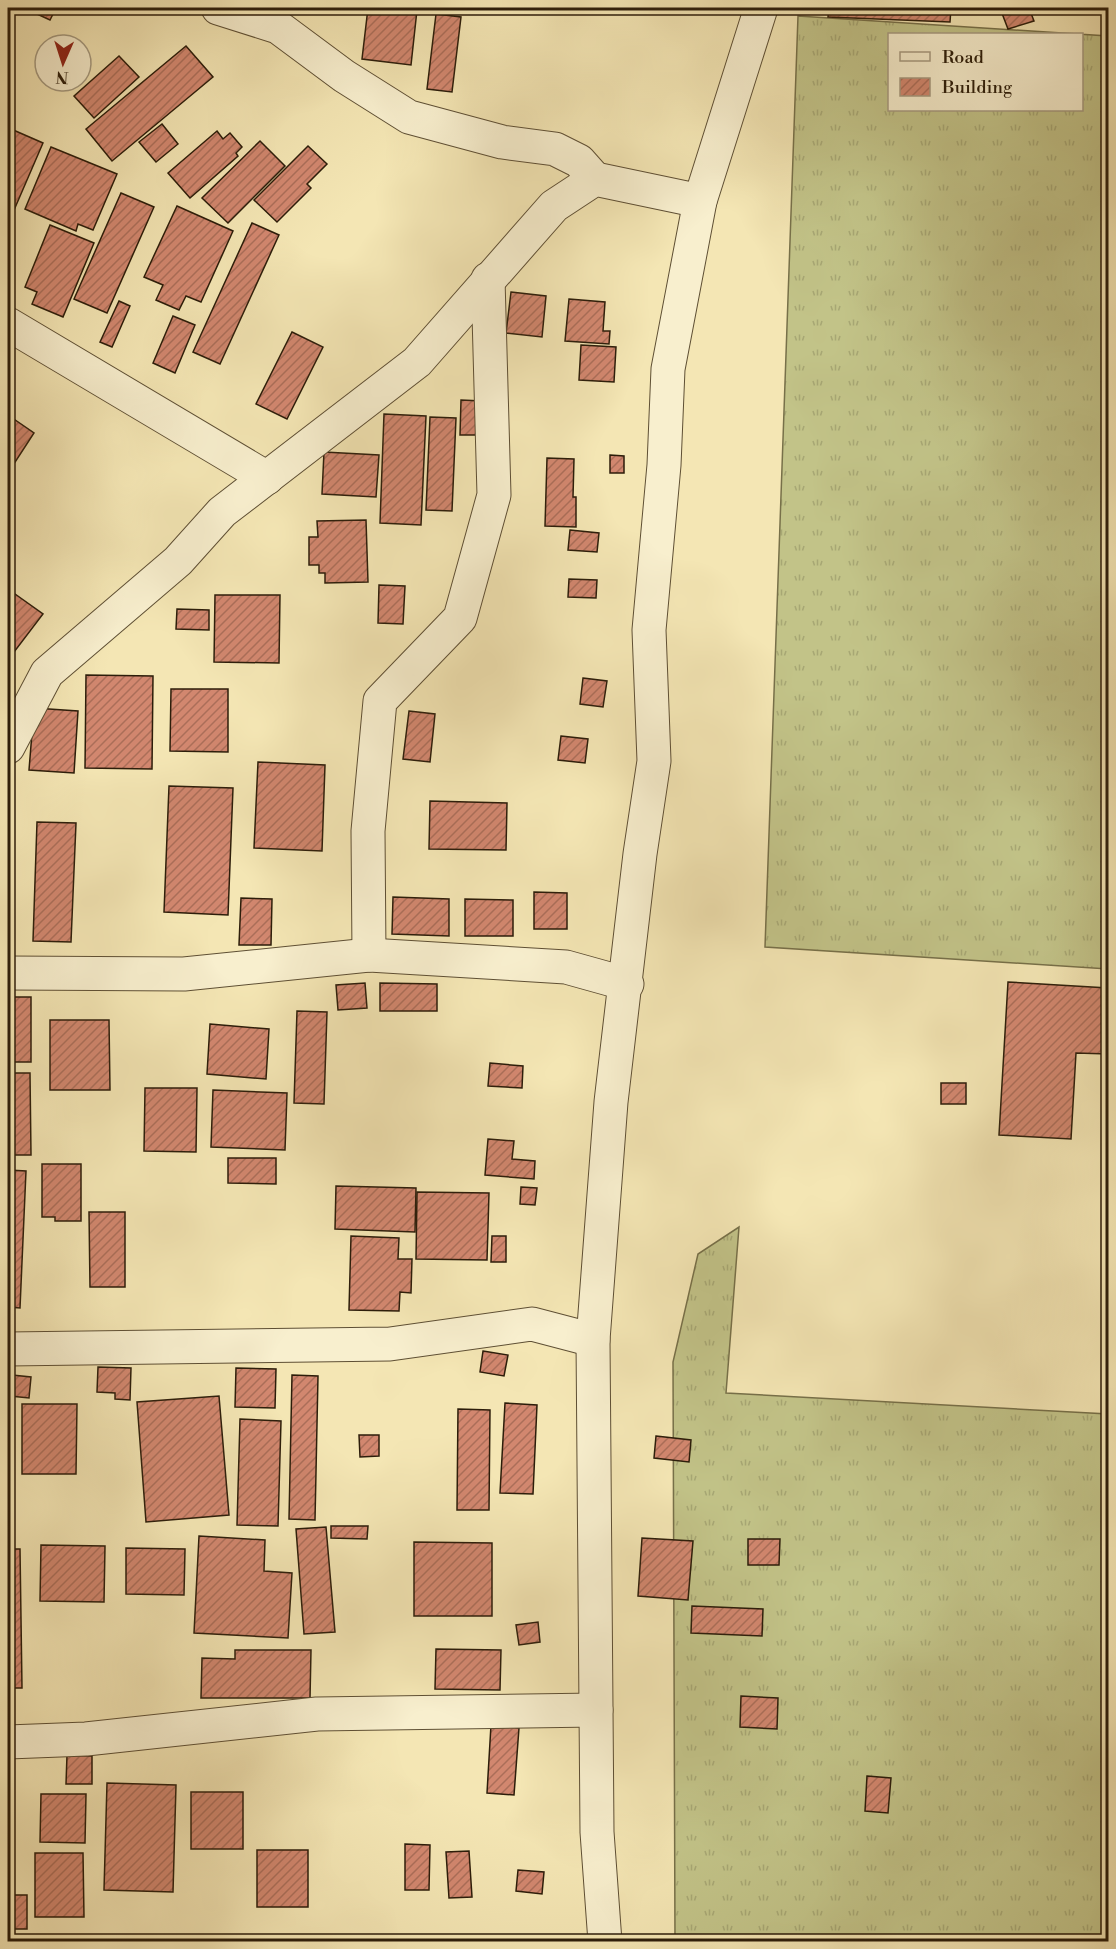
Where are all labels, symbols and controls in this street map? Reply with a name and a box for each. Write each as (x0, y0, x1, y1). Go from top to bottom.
north arrow (33, 33, 93, 93)
legend (888, 33, 1083, 111)
text: Road (942, 46, 985, 69)
text: N (55, 67, 69, 87)
text: Building (941, 76, 1013, 99)

